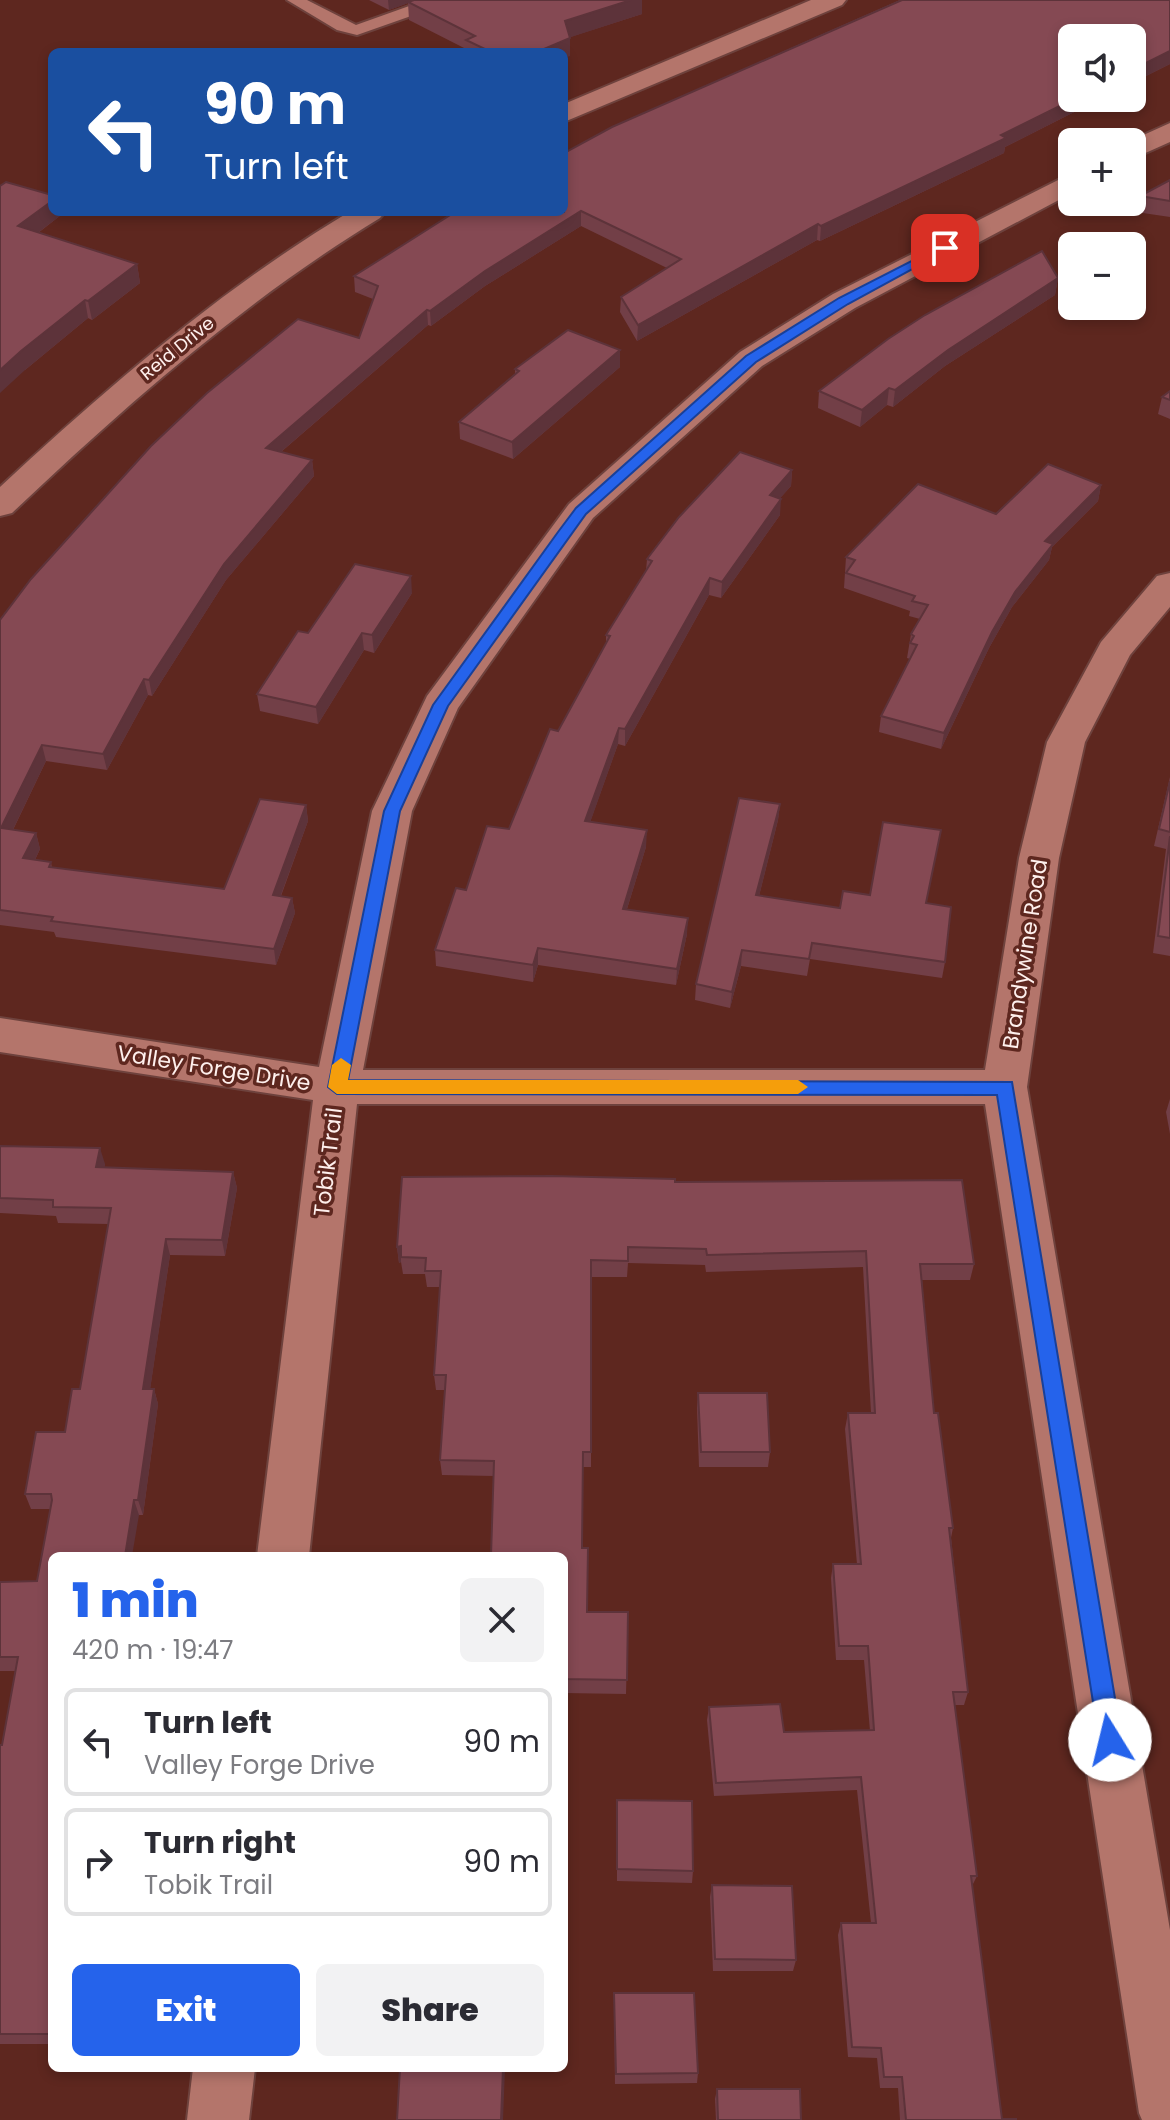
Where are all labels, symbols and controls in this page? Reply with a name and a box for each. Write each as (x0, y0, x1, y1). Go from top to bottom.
map controls (1058, 24, 1146, 320)
button: sound (1058, 24, 1146, 112)
text: 90 m (204, 65, 346, 144)
icon: left (72, 80, 176, 184)
button: + (1058, 128, 1146, 216)
text: Turn left (204, 141, 349, 192)
pin (911, 214, 979, 282)
icon: arrive (923, 226, 967, 270)
button: − (1058, 232, 1146, 320)
street label: Reid Drive (135, 310, 219, 386)
street label: Brandywine Road (995, 857, 1055, 1051)
street label: Valley Forge Drive (115, 1037, 313, 1099)
street label: Tobik Trail (306, 1106, 350, 1218)
text: 1 min (72, 1567, 199, 1634)
button: close (460, 1578, 544, 1662)
text: 420 m · 19:47 (72, 1632, 234, 1668)
position arrow (1068, 1698, 1152, 1782)
text: Turn left (144, 1701, 272, 1744)
icon: left (76, 1720, 120, 1764)
text: 90 m (463, 1720, 540, 1763)
text: Valley Forge Drive (144, 1747, 375, 1783)
text: Turn right (144, 1821, 296, 1864)
icon: right (76, 1840, 120, 1884)
text: 90 m (463, 1840, 540, 1883)
text: Tobik Trail (144, 1867, 273, 1903)
button: Exit (72, 1964, 300, 2056)
button: Share (316, 1964, 544, 2056)

